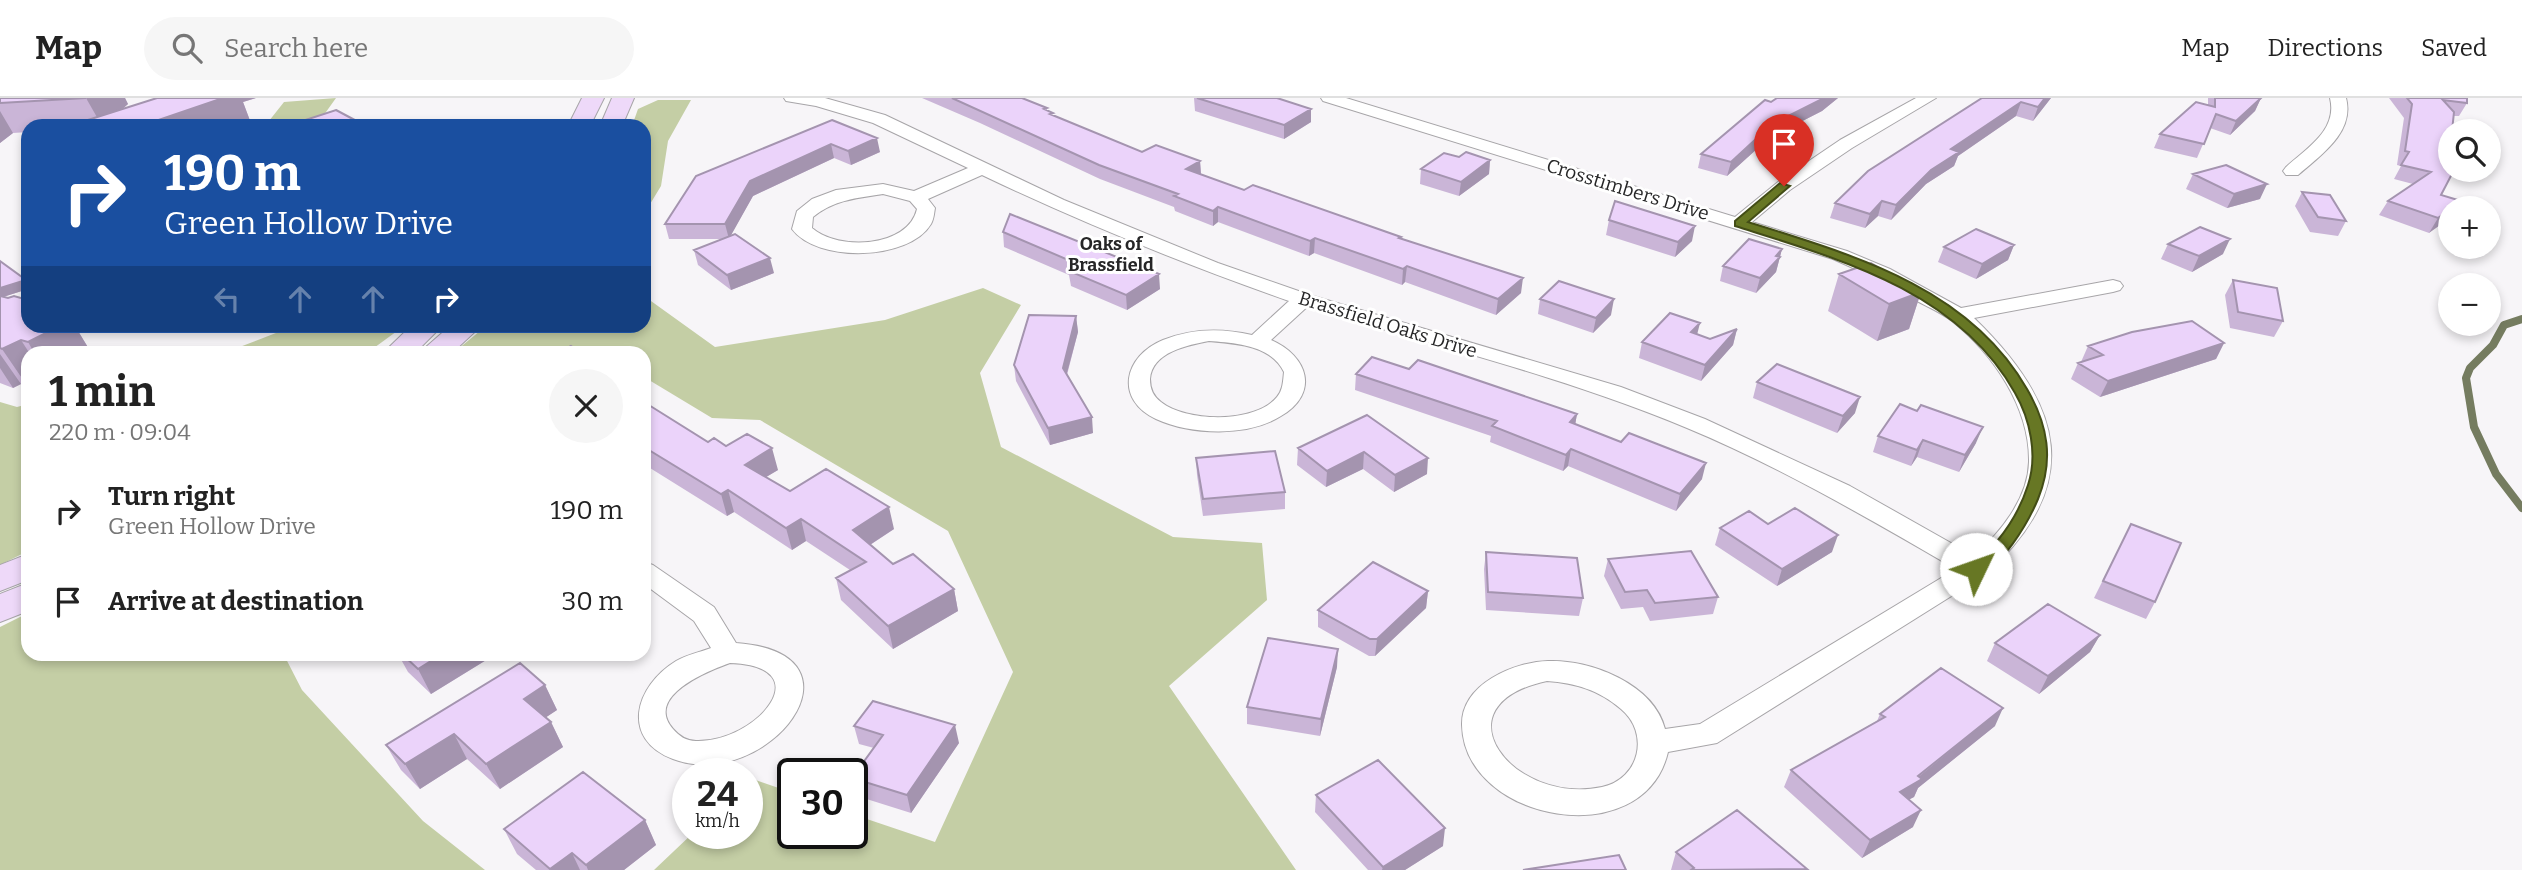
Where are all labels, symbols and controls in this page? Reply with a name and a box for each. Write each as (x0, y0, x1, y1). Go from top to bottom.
search box (144, 17, 634, 80)
text: Map (35, 28, 102, 68)
icon: search (168, 29, 206, 67)
text: Search here (224, 33, 368, 64)
text: Map (2181, 34, 2230, 62)
text: Directions (2268, 34, 2383, 62)
text: Saved (2421, 34, 2487, 62)
pin (1754, 114, 1814, 186)
map controls (2438, 119, 2501, 336)
button: search (2438, 119, 2501, 182)
icon: arrive (1765, 125, 1803, 163)
text: 190 m (164, 144, 301, 203)
icon: right (49, 147, 140, 238)
street label: Crosstimbers Drive (1544, 154, 1712, 225)
button: + (2438, 196, 2501, 259)
text: Green Hollow Drive (164, 204, 453, 242)
district label: Oaks of Brassfield (1068, 233, 1154, 276)
button: − (2438, 273, 2501, 336)
icon: left (208, 280, 246, 318)
icon: ahead (281, 280, 319, 318)
icon: ahead (354, 280, 392, 318)
icon: right (427, 280, 465, 318)
street label: Brassfield Oaks Drive (1296, 286, 1480, 363)
text: 1 min (49, 367, 155, 417)
button: close (549, 369, 623, 443)
text: 220 m · 09:04 (49, 418, 191, 446)
text: Turn right (108, 481, 235, 512)
icon: right (49, 492, 87, 530)
text: 190 m (551, 495, 623, 526)
text: Green Hollow Drive (108, 512, 316, 540)
position arrow (1939, 532, 2013, 606)
icon: arrive (49, 583, 87, 621)
text: Arrive at destination (108, 586, 363, 617)
text: 30 m (562, 586, 623, 617)
speed limit sign: 30 (777, 758, 868, 849)
text: 24 (697, 773, 738, 815)
text: km/h (695, 810, 740, 832)

